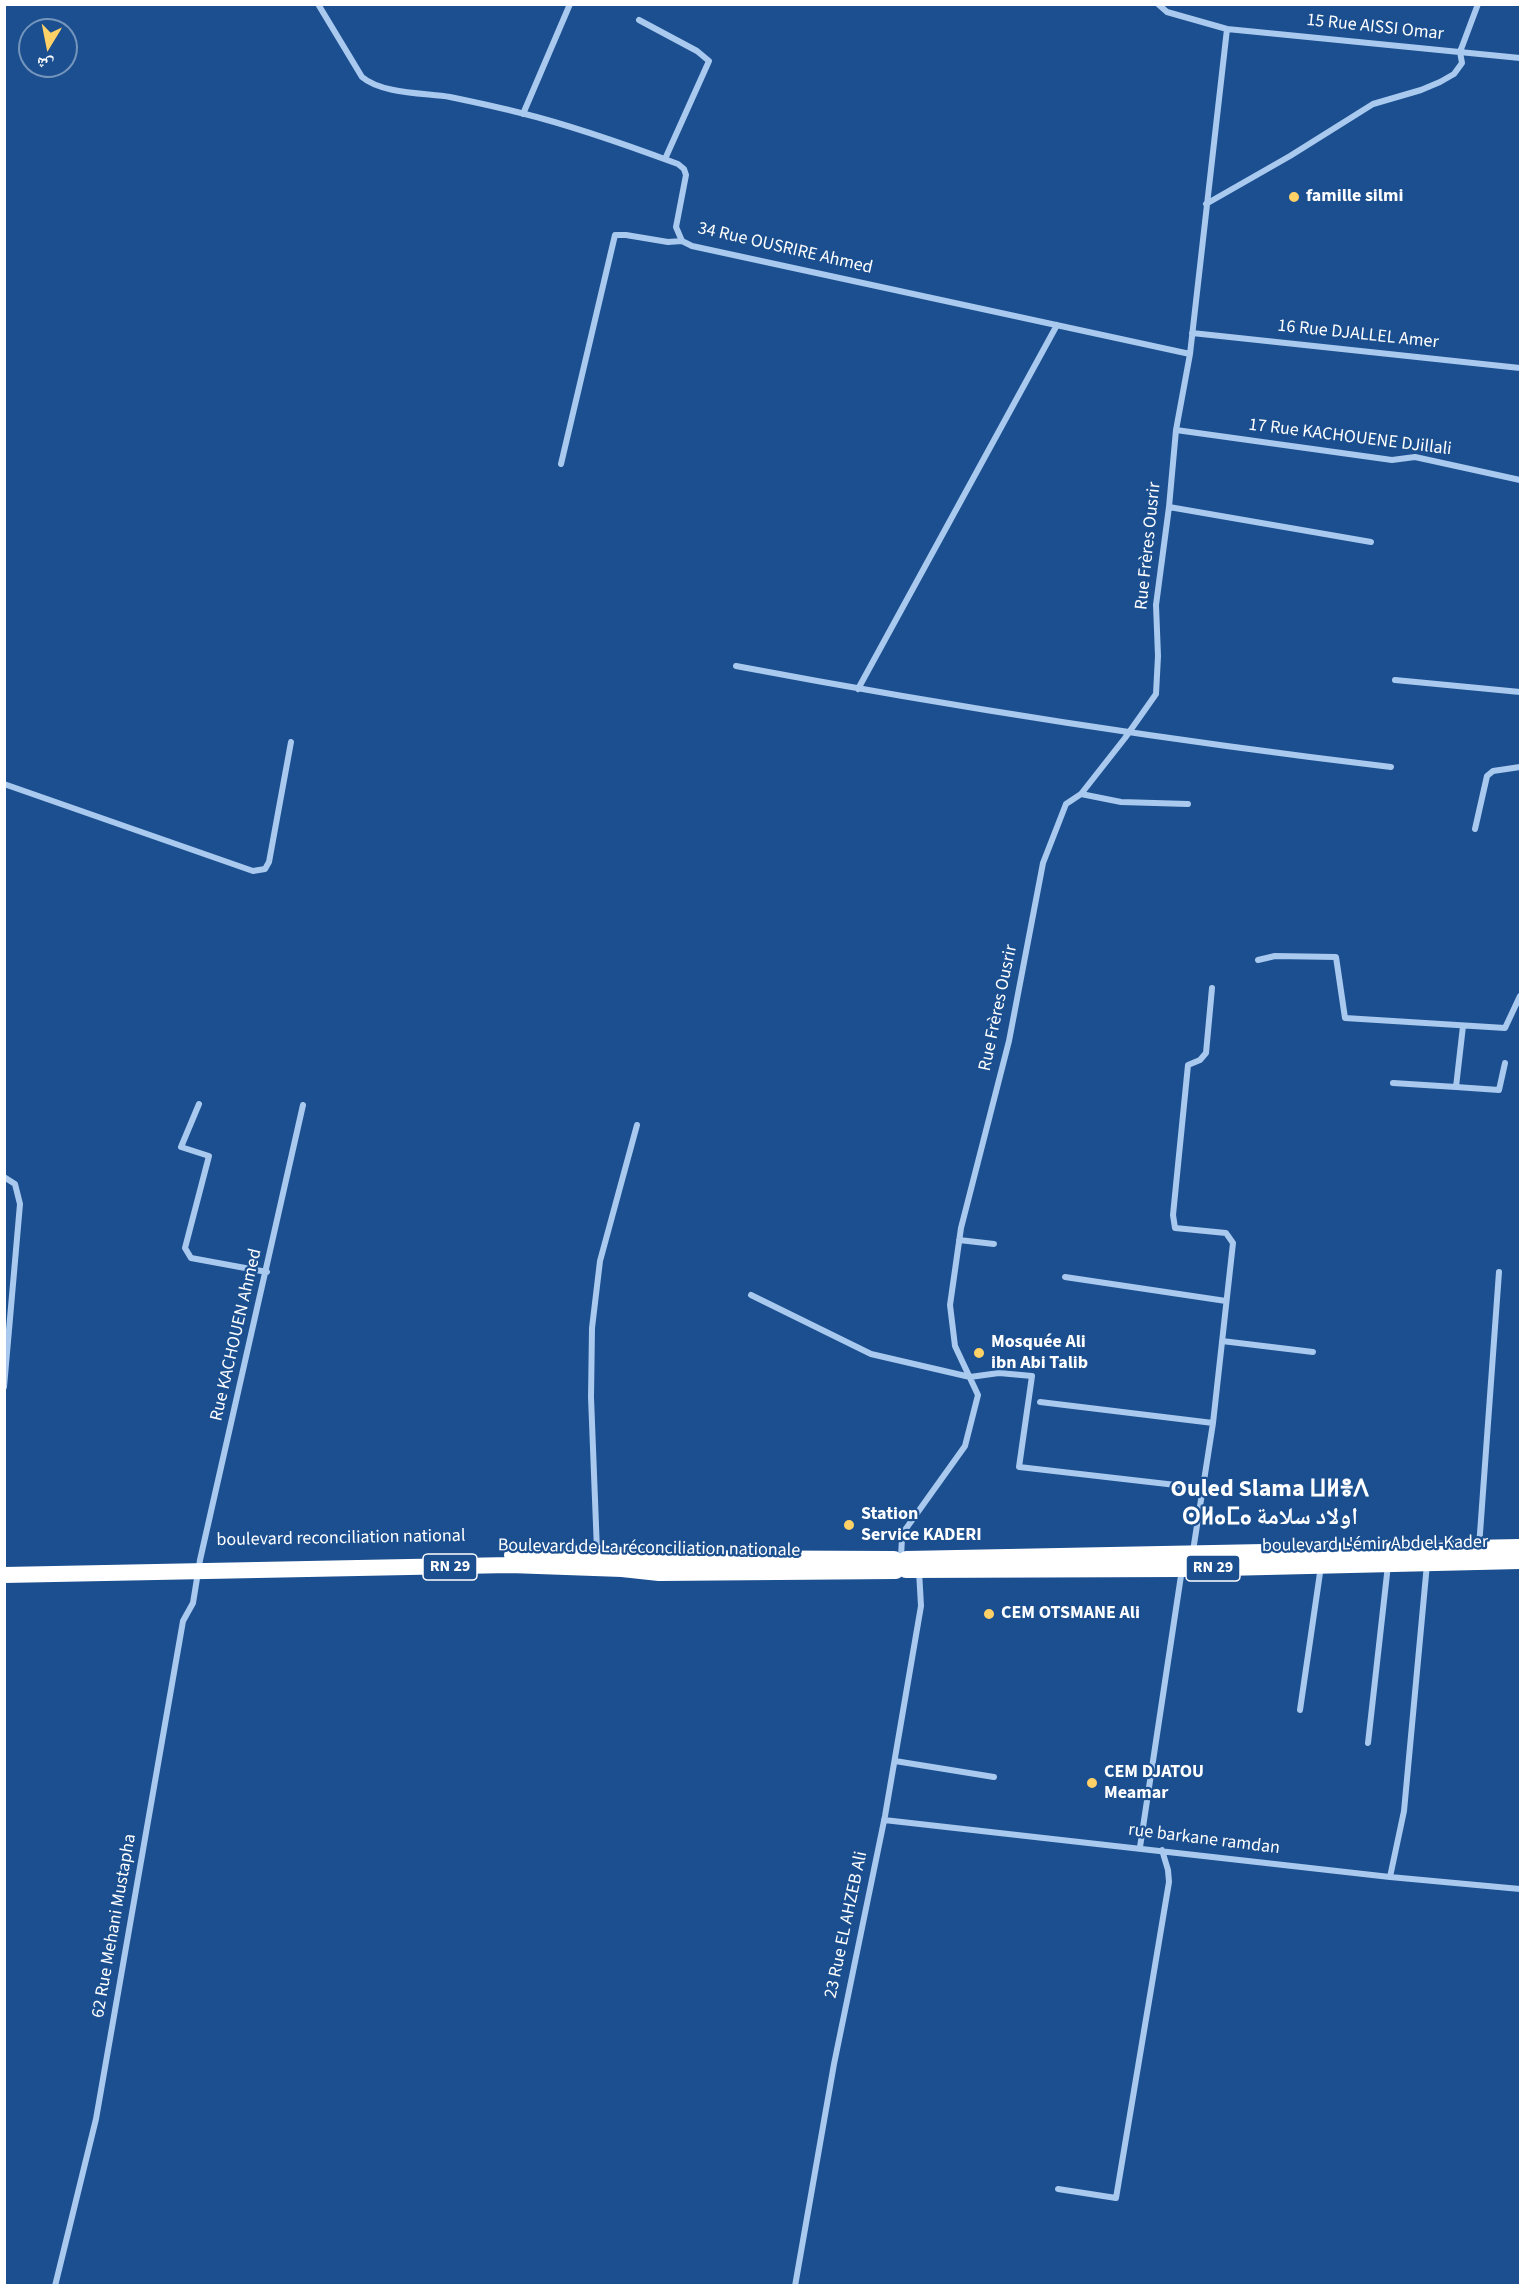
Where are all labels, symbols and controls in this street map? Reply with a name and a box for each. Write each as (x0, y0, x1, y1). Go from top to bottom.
street label: 15 Rue AISSI Omar (1305, 10, 1445, 46)
north arrow (18, 18, 78, 78)
text: ش (35, 51, 56, 76)
place label: famille silmi (1306, 186, 1403, 208)
marker: famille silmi (1287, 190, 1301, 204)
street label: 34 Rue OUSRIRE Ahmed (695, 218, 875, 280)
street label: 16 Rue DJALLEL Amer (1276, 316, 1440, 354)
street label: 17 Rue KACHOUENE DJillali (1247, 415, 1453, 461)
street label: Rue Frères Ousrir (1132, 481, 1166, 611)
street label: Rue Frères Ousrir (975, 943, 1023, 1073)
street label: Rue KACHOUEN Ahmed (207, 1247, 267, 1423)
place label: Mosquée Ali ibn Abi Talib (991, 1332, 1088, 1374)
marker: Mosquée Ali ibn Abi Talib (972, 1346, 986, 1360)
district label: Ouled Slama ⵡⵍⴻⴷ ⵙⵍⴰⵎⴰ اولاد سلامة (1171, 1477, 1369, 1533)
place label: Station Service KADERI (861, 1504, 982, 1546)
marker: Station Service KADERI (842, 1518, 856, 1532)
street label: boulevard reconciliation national (216, 1526, 466, 1552)
street label: boulevard L'émir Abd el-Kader (1262, 1532, 1488, 1558)
street label: Boulevard de La réconciliation nationale (498, 1536, 800, 1562)
road number: RN 29 (423, 1554, 477, 1580)
road number: RN 29 (1186, 1555, 1240, 1581)
place label: CEM OTSMANE Ali (1001, 1603, 1140, 1625)
marker: CEM OTSMANE Ali (982, 1607, 996, 1621)
place label: CEM DJATOU Meamar (1104, 1762, 1204, 1804)
marker: CEM DJATOU Meamar (1085, 1776, 1099, 1790)
street label: rue barkane ramdan (1127, 1820, 1281, 1860)
street label: 62 Rue Mehani Mustapha (88, 1832, 142, 2020)
street label: 23 Rue EL AHZEB Ali (821, 1850, 873, 2000)

